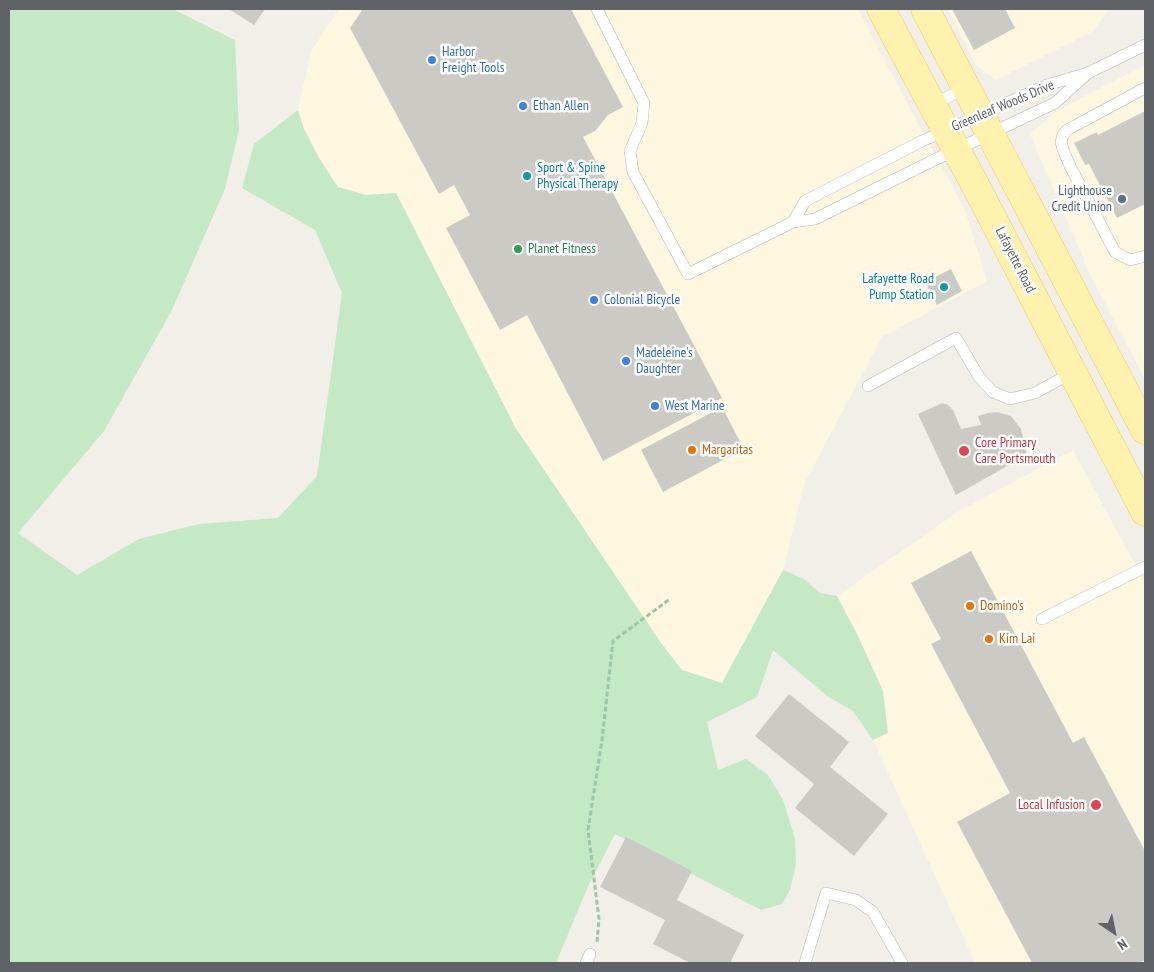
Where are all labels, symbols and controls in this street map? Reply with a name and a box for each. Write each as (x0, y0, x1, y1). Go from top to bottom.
place label: Harbor Freight Tools (442, 44, 504, 76)
marker: Harbor Freight Tools (426, 54, 438, 66)
street label: Greenleaf Woods Drive (949, 77, 1057, 135)
place label: Ethan Allen (533, 98, 589, 114)
marker: Ethan Allen (517, 100, 529, 112)
place label: Sport & Spine Physical Therapy (537, 160, 618, 192)
marker: Sport & Spine Physical Therapy (521, 170, 533, 182)
place label: Lighthouse Credit Union (1052, 183, 1112, 216)
marker: Lighthouse Credit Union (1116, 193, 1128, 205)
street label: Lafayette Road (991, 224, 1039, 296)
place label: Planet Fitness (528, 241, 596, 257)
marker: Planet Fitness (512, 243, 524, 255)
place label: Lafayette Road Pump Station (862, 271, 934, 304)
marker: Lafayette Road Pump Station (938, 281, 950, 293)
place label: Colonial Bicycle (604, 292, 680, 308)
marker: Colonial Bicycle (588, 294, 600, 306)
place label: Madeleine's Daughter (636, 345, 693, 378)
marker: Madeleine's Daughter (620, 355, 632, 367)
place label: West Marine (665, 398, 725, 414)
marker: West Marine (649, 400, 661, 412)
place label: Core Primary Care Portsmouth (975, 435, 1055, 468)
place label: Margaritas (702, 442, 753, 458)
marker: Margaritas (686, 444, 698, 456)
marker: Core Primary Care Portsmouth (957, 444, 971, 458)
place label: Domino's (980, 598, 1024, 614)
marker: Domino's (964, 600, 976, 612)
place label: Kim Lai (999, 631, 1035, 647)
marker: Kim Lai (983, 633, 995, 645)
place label: Local Infusion (1018, 797, 1085, 813)
marker: Local Infusion (1089, 798, 1103, 812)
north arrow (1089, 907, 1139, 957)
text: N (1114, 935, 1131, 954)

